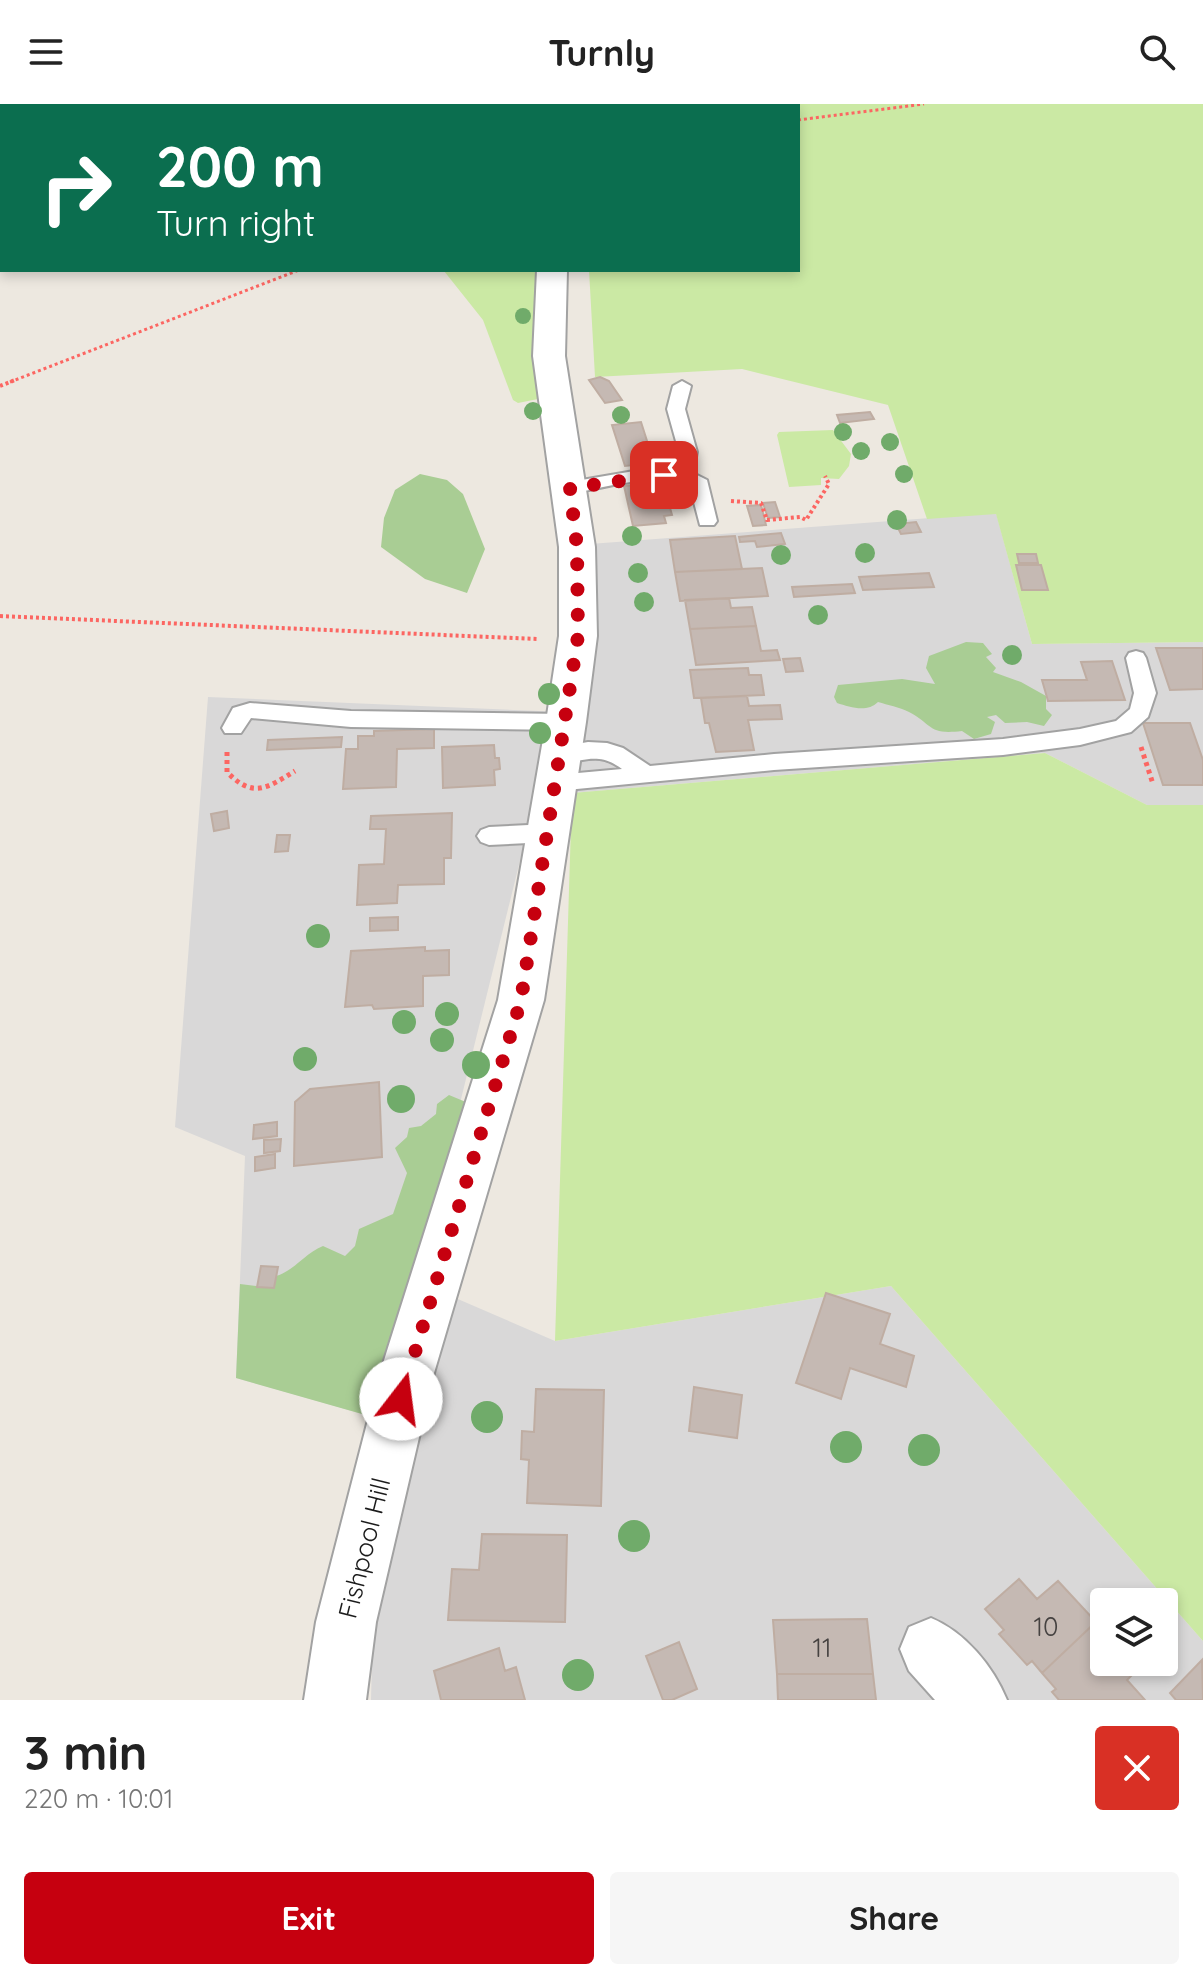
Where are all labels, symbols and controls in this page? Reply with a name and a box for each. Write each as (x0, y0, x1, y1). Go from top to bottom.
icon: menu (24, 30, 68, 74)
text: Turnly (548, 30, 655, 75)
icon: search (1135, 30, 1179, 74)
text: 200 m (156, 131, 324, 201)
icon: right (24, 136, 128, 240)
text: Turn right (156, 200, 315, 245)
pin (630, 441, 698, 509)
icon: arrive (642, 453, 686, 497)
position arrow (359, 1357, 443, 1441)
street label: Fishpool Hill (331, 1474, 397, 1622)
map controls (1090, 1588, 1178, 1676)
button: layers (1090, 1588, 1178, 1676)
house number: 10 (1033, 1610, 1059, 1643)
house number: 11 (812, 1631, 832, 1664)
text: 3 min (24, 1722, 147, 1782)
button: close (1095, 1726, 1179, 1810)
text: 220 m · 10:01 (24, 1782, 173, 1815)
button: Exit (24, 1872, 594, 1964)
button: Share (610, 1872, 1179, 1964)

